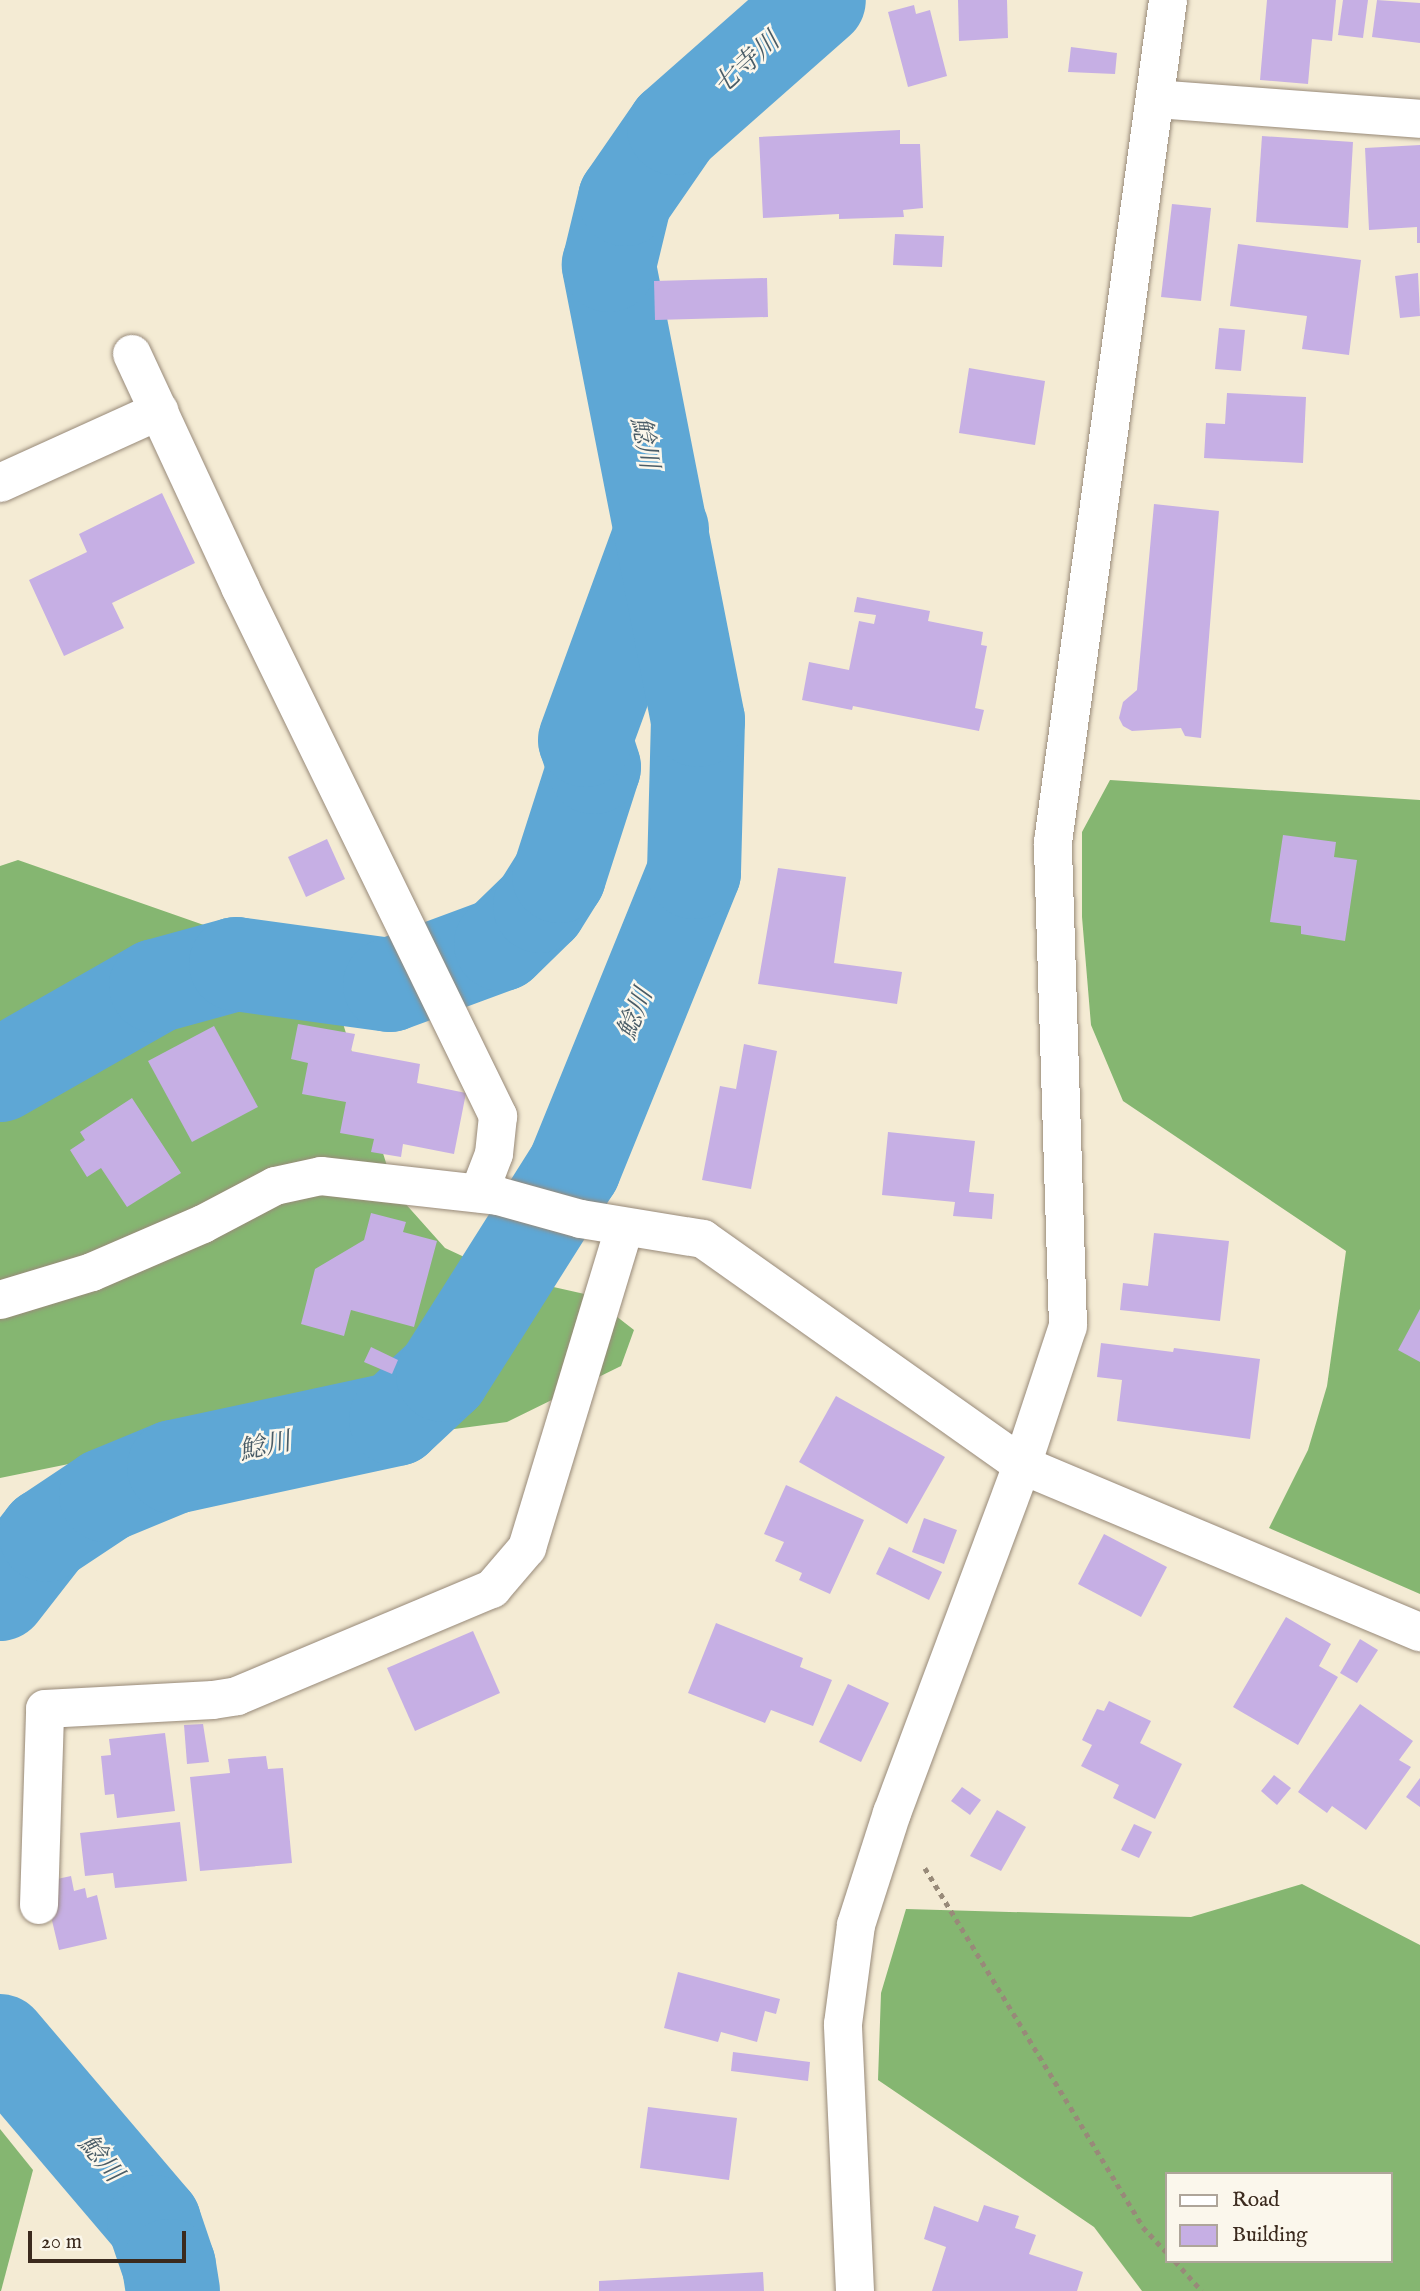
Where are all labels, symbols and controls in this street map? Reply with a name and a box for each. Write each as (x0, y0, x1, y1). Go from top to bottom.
water label: 七寺川 (708, 26, 786, 102)
water label: 鯰川 (624, 415, 664, 471)
water label: 鯰川 (612, 984, 660, 1044)
water label: 鯰川 (236, 1426, 294, 1468)
water label: 鯰川 (71, 2129, 129, 2189)
legend (1164, 2172, 1392, 2263)
text: Road (1232, 2187, 1279, 2214)
scale bar (32, 2218, 189, 2262)
text: Building (1232, 2222, 1307, 2249)
text: 20 m (41, 2229, 82, 2256)

